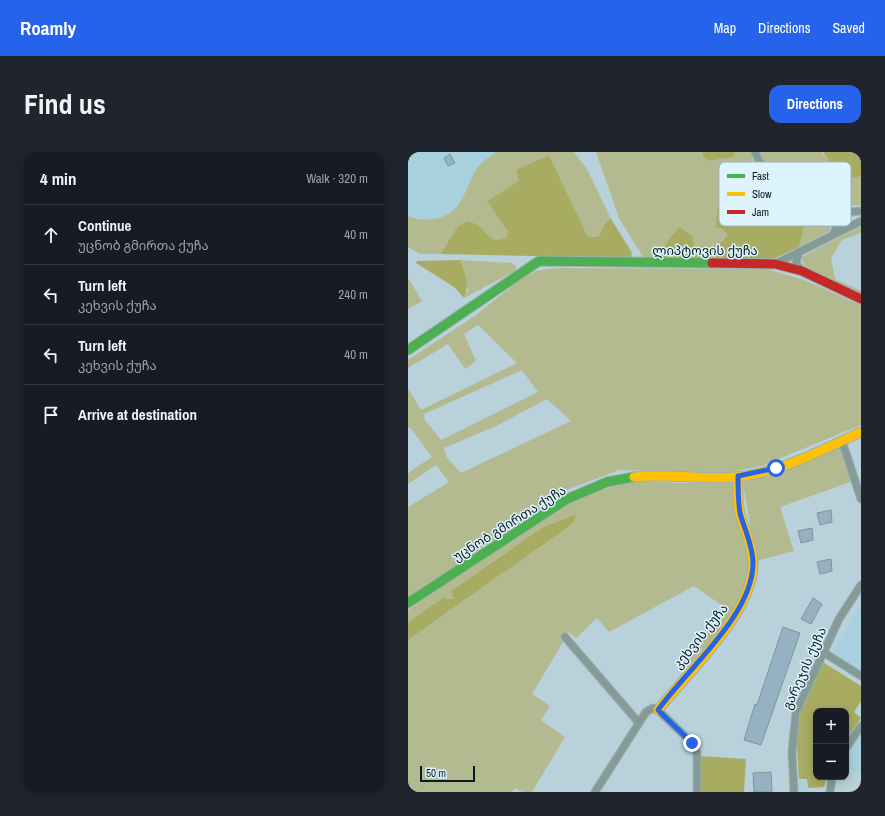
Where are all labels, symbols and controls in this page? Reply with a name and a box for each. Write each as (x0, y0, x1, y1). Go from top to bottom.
text: Roamly (20, 15, 76, 41)
text: Map (714, 19, 736, 37)
text: Directions (758, 19, 810, 37)
text: Saved (832, 19, 865, 37)
text: Find us (24, 85, 106, 123)
button: Directions (769, 85, 861, 123)
legend (719, 162, 851, 226)
text: 4 min (40, 167, 76, 190)
text: Fast (752, 169, 770, 183)
text: Walk · 320 m (306, 170, 368, 187)
text: Slow (752, 187, 772, 201)
text: Jam (752, 205, 769, 219)
text: Continue (78, 215, 131, 236)
icon: ahead (40, 224, 62, 246)
text: 40 m (344, 226, 368, 243)
text: უცნობ გმირთა ქუჩა (78, 237, 209, 254)
street label: ლიპტოვის ქუჩა (652, 242, 758, 259)
text: Turn left (78, 275, 126, 296)
icon: left (40, 284, 62, 306)
text: 240 m (338, 286, 368, 303)
text: კეხვის ქუჩა (78, 297, 157, 314)
text: Turn left (78, 335, 126, 356)
icon: left (40, 344, 62, 366)
text: 40 m (344, 346, 368, 363)
text: კეხვის ქუჩა (78, 357, 157, 374)
icon: arrive (40, 404, 62, 426)
text: Arrive at destination (78, 404, 197, 425)
route start (767, 459, 785, 477)
street label: უცნობ გმირთა ქუჩა (449, 482, 569, 565)
street label: კეხვის ქუჩა (669, 600, 732, 672)
street label: გარეჯის ქუჩა (779, 624, 830, 712)
map controls (813, 708, 849, 780)
button: + (813, 708, 849, 744)
route end (683, 734, 701, 752)
button: − (813, 744, 849, 780)
scale bar (420, 764, 475, 783)
text: 50 m (426, 766, 446, 780)

